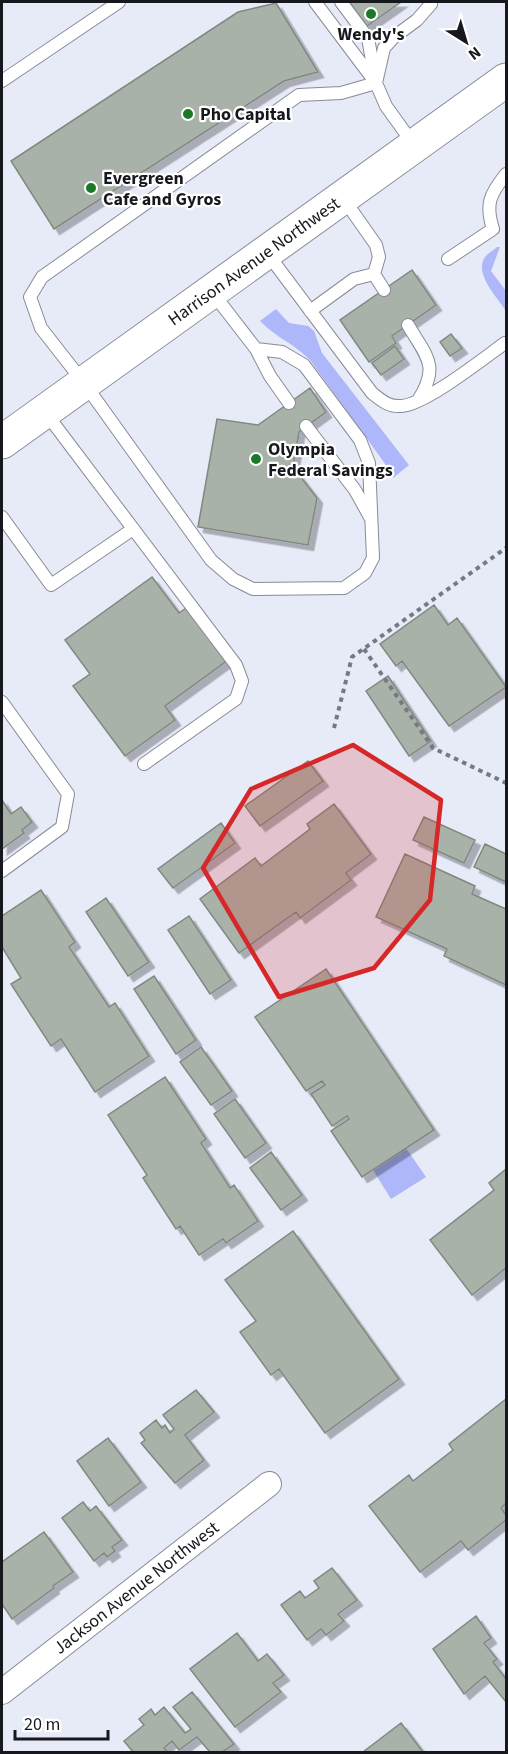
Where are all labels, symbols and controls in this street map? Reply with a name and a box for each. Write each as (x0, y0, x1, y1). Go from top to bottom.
marker: Wendy's (364, 7, 378, 21)
north arrow (436, 12, 496, 72)
place label: Wendy's (338, 22, 405, 47)
text: N (464, 41, 485, 65)
place label: Pho Capital (200, 102, 291, 127)
marker: Pho Capital (181, 107, 195, 121)
place label: Evergreen Cafe and Gyros (103, 166, 221, 212)
marker: Evergreen Cafe and Gyros (84, 181, 98, 195)
street label: Harrison Avenue Northwest (163, 191, 345, 332)
place label: Olympia Federal Savings (268, 437, 393, 483)
marker: Olympia Federal Savings (249, 452, 263, 466)
street label: Jackson Avenue Northwest (48, 1516, 224, 1660)
scale bar (15, 1703, 108, 1741)
text: 20 m (24, 1712, 60, 1737)

